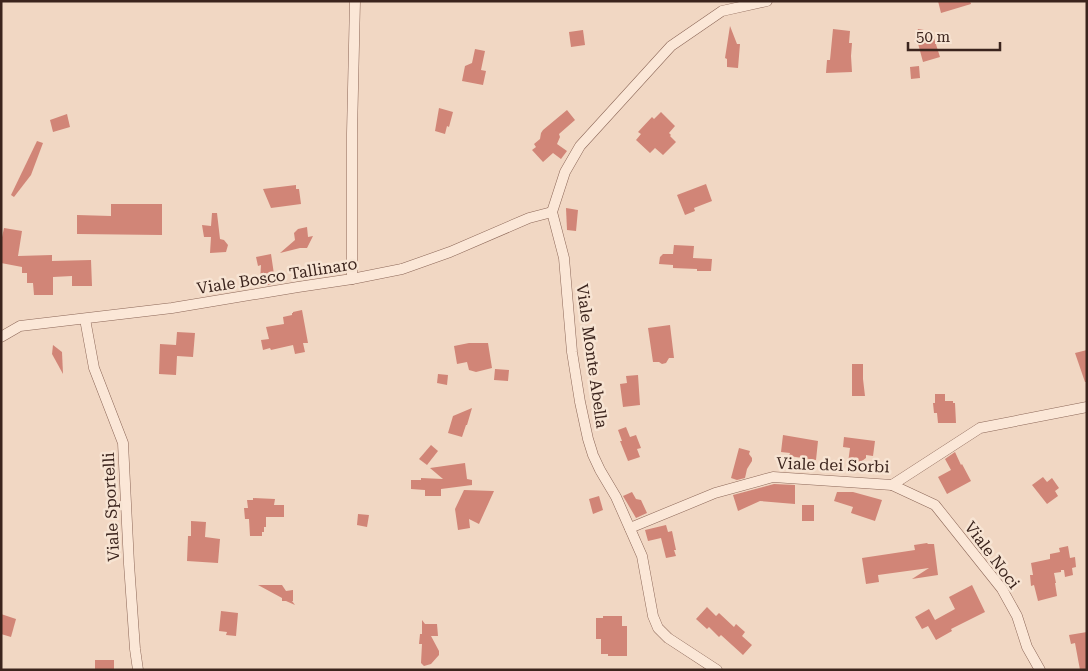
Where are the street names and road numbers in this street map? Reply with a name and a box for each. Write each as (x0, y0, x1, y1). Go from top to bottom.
street label: Viale Bosco Tallinaro (195, 254, 359, 298)
street label: Viale Monte Abella (572, 283, 612, 430)
street label: Viale Sportelli (99, 452, 123, 562)
street label: Viale dei Sorbi (776, 454, 890, 476)
street label: Viale Noci (961, 518, 1023, 592)

